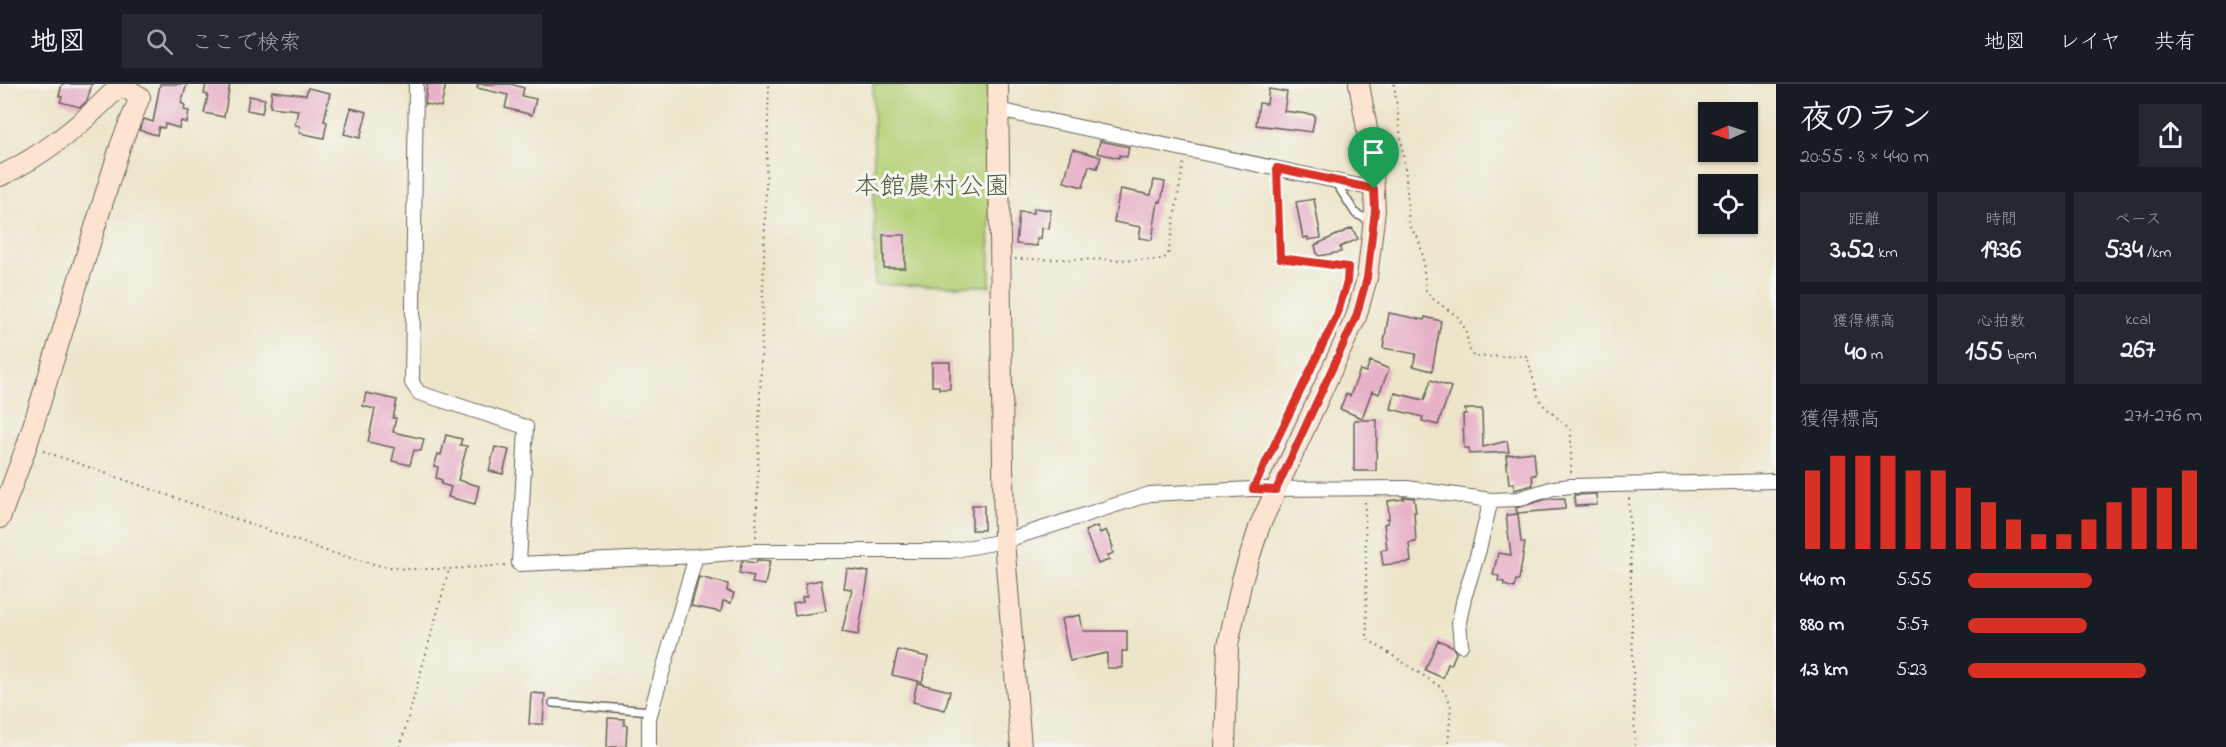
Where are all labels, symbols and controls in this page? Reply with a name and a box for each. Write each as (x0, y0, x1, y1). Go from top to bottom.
search box (122, 14, 542, 68)
text: 地図 (30, 23, 86, 64)
icon: search (143, 25, 176, 58)
text: ここで検索 (191, 28, 301, 60)
text: 地図 (1984, 28, 2026, 58)
text: レイヤ (2059, 28, 2121, 58)
text: 共有 (2154, 28, 2196, 58)
text: 夜のラン (1800, 96, 1932, 144)
north arrow (1698, 102, 1758, 162)
map controls (1698, 102, 1758, 234)
button: share (2139, 104, 2202, 167)
pin (1348, 127, 1399, 189)
icon: arrive (1357, 136, 1390, 169)
text: 20:55 · 8 × 440 m (1800, 143, 1929, 172)
park label: 本館農村公園 (854, 169, 1010, 207)
button: locate (1698, 174, 1758, 234)
text: 距離 (1848, 208, 1880, 232)
text: 時間 (1985, 208, 2017, 232)
text: ペース (2114, 208, 2162, 232)
text: 3.52 (1830, 232, 1874, 270)
text: 19:36 (1981, 232, 2021, 270)
text: 5:34 (2105, 232, 2143, 270)
text: km (1874, 241, 1898, 265)
text: /km (2143, 241, 2171, 265)
text: kcal (2125, 308, 2151, 332)
text: 獲得標高 (1832, 310, 1896, 334)
text: 心拍数 (1977, 310, 2025, 334)
text: 267 (2120, 332, 2156, 370)
text: 40 (1845, 334, 1867, 372)
text: 155 (1965, 334, 2003, 372)
text: m (1867, 343, 1883, 367)
text: bpm (2003, 343, 2037, 367)
text: 271–276 m (2124, 402, 2202, 431)
text: 獲得標高 (1800, 406, 1880, 435)
text: 440 m (1800, 566, 1846, 595)
text: 5:55 (1896, 566, 1932, 595)
text: 880 m (1800, 611, 1844, 640)
text: 5:57 (1896, 611, 1929, 640)
text: 1.3 km (1800, 656, 1848, 685)
text: 5:23 (1896, 656, 1927, 685)

